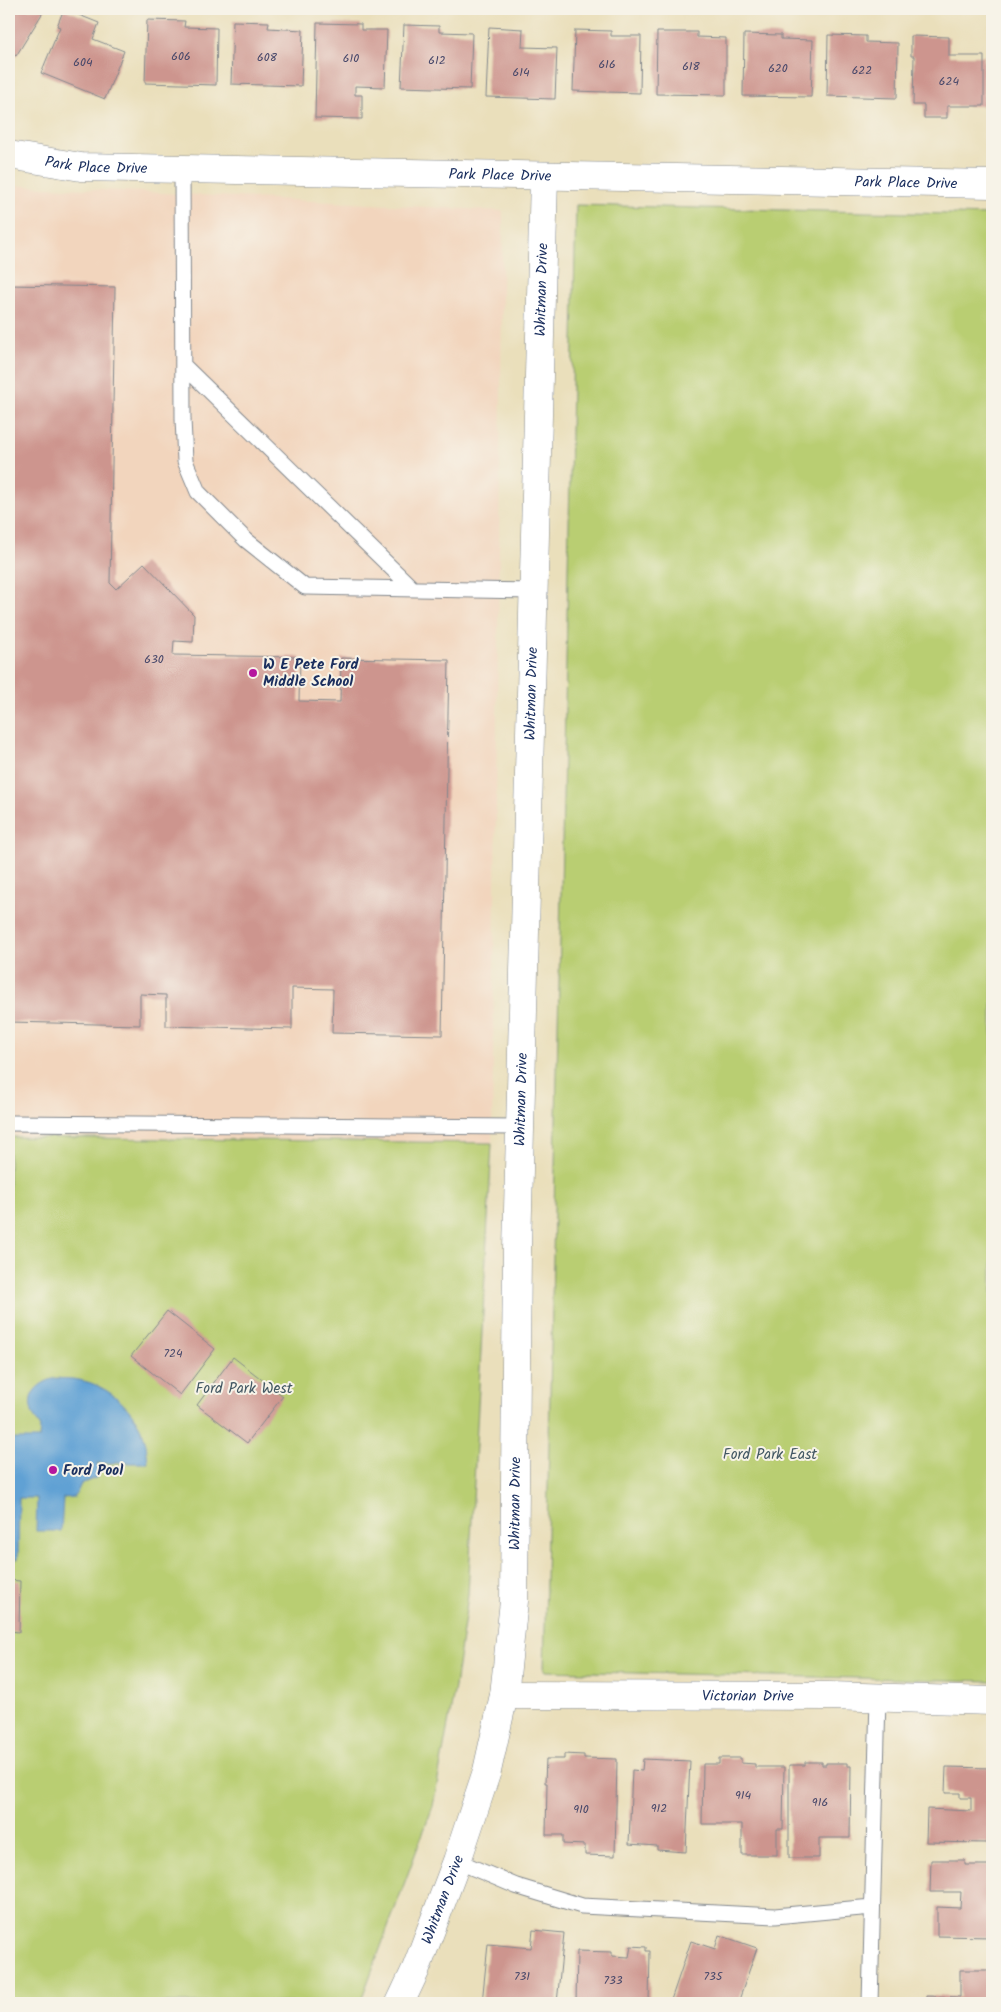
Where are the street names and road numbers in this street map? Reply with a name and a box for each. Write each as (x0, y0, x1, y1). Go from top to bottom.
street label: Park Place Drive (43, 150, 148, 181)
street label: Park Place Drive (448, 163, 552, 189)
street label: Park Place Drive (854, 170, 958, 196)
street label: Whitman Drive (529, 242, 555, 337)
street label: Whitman Drive (519, 646, 545, 741)
street label: Whitman Drive (509, 1052, 535, 1147)
street label: Whitman Drive (503, 1456, 528, 1550)
street label: Victorian Drive (702, 1685, 794, 1709)
street label: Whitman Drive (416, 1852, 471, 1948)

